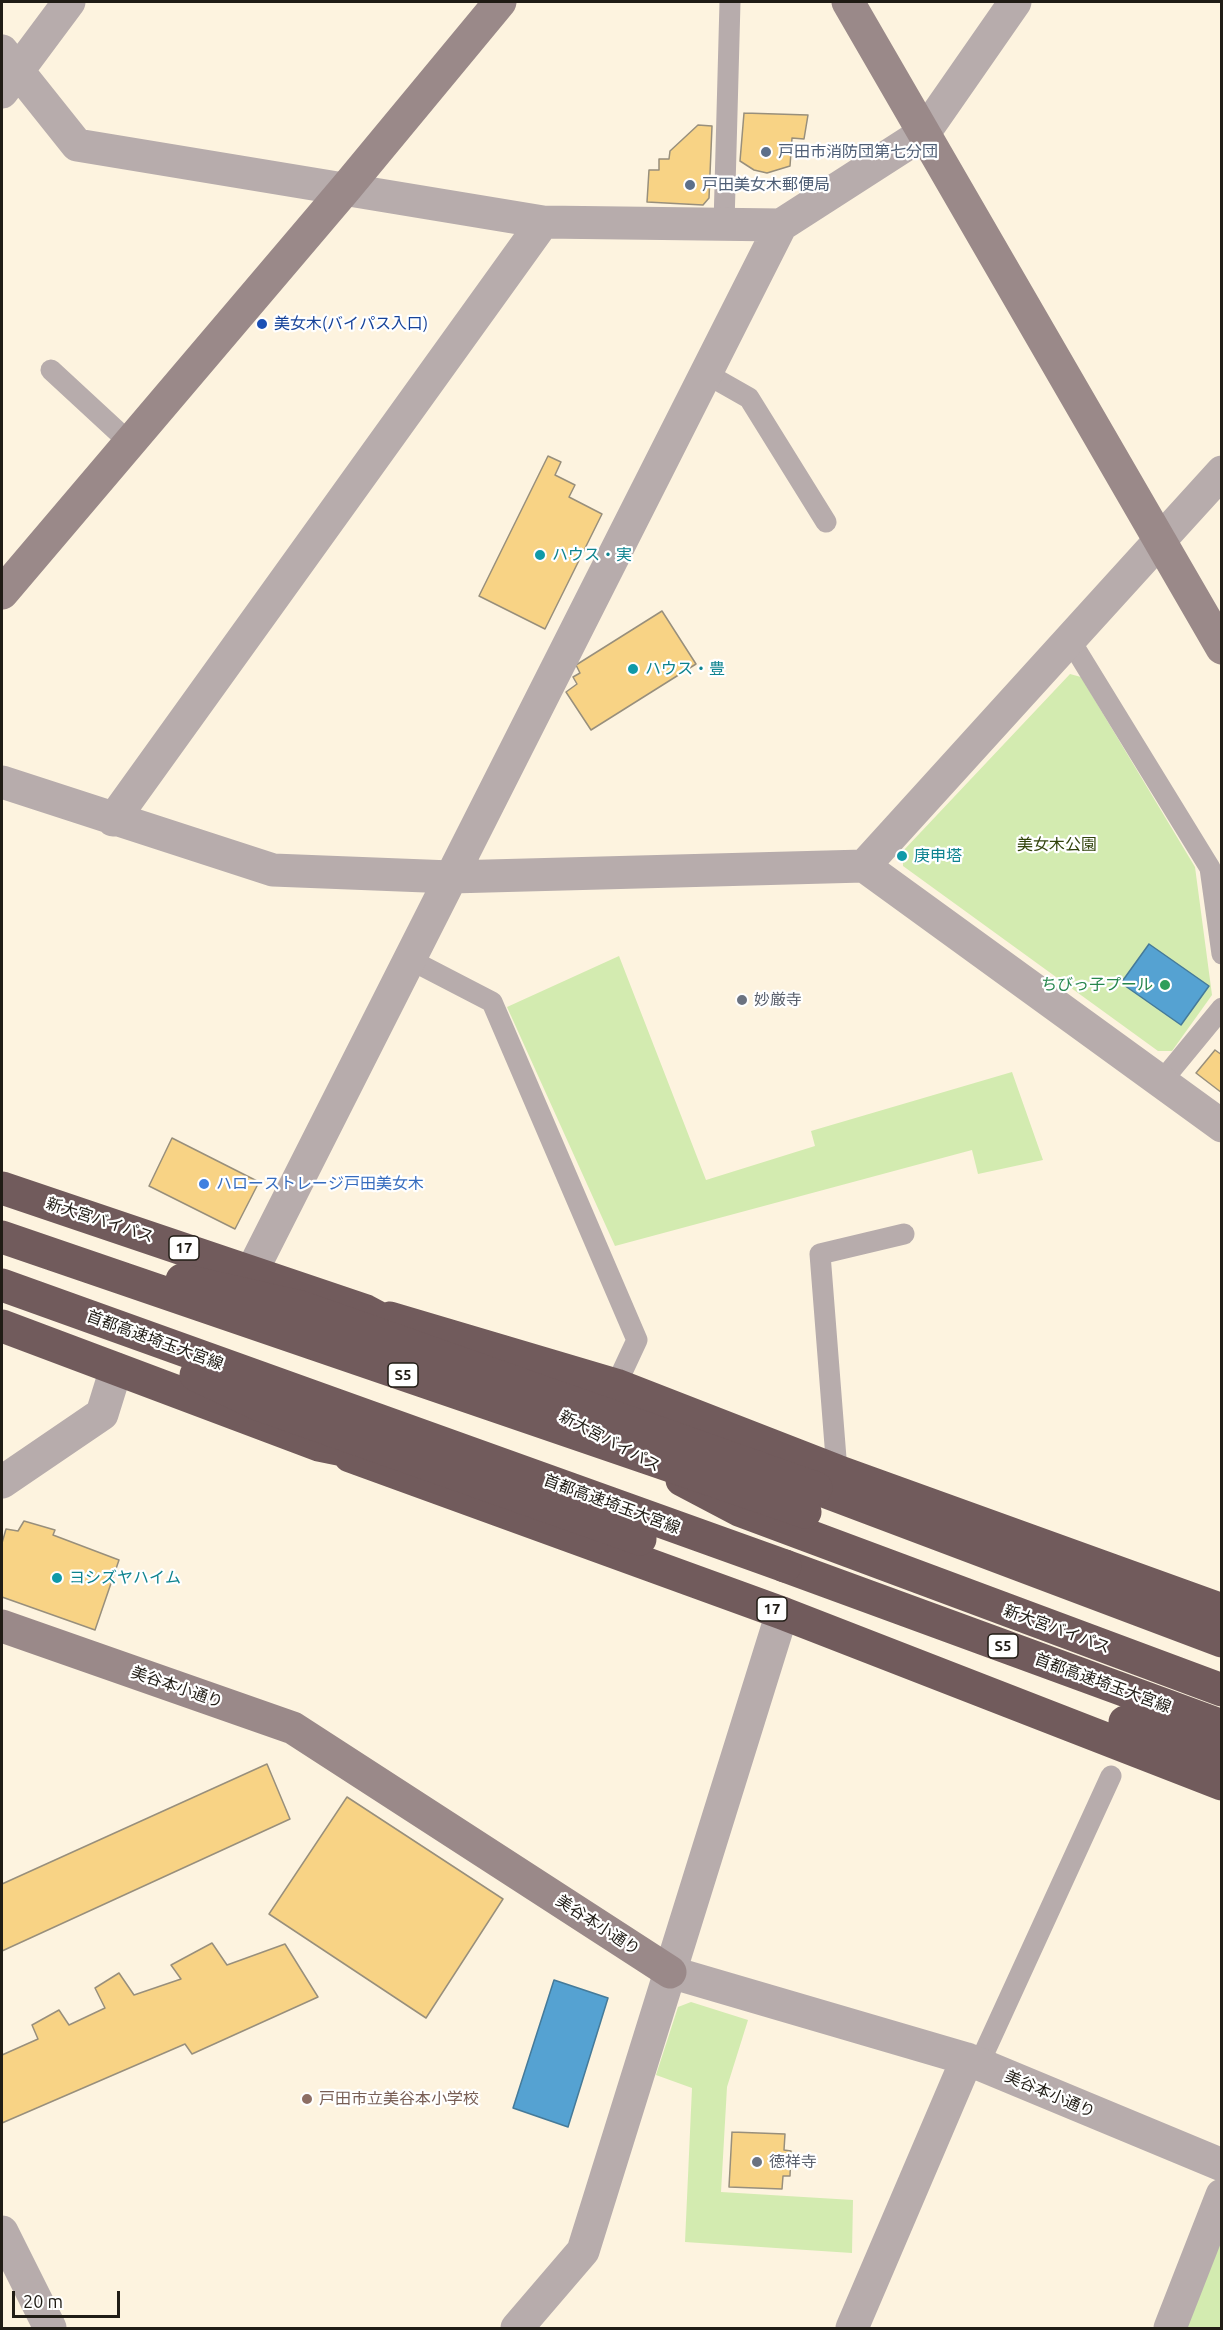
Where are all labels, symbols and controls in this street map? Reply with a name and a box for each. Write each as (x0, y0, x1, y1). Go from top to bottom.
place label: 戸田市消防団第七分団 (778, 142, 938, 162)
marker: 戸田市消防団第七分団 (759, 145, 773, 159)
place label: 戸田美女木郵便局 (702, 175, 830, 195)
marker: 戸田美女木郵便局 (683, 178, 697, 192)
place label: 美女木(バイパス入口) (274, 314, 428, 334)
marker: 美女木(バイパス入口) (255, 317, 269, 331)
place label: ハウス・実 (552, 545, 632, 565)
marker: ハウス・実 (533, 548, 547, 562)
place label: ハウス・豊 (645, 659, 725, 679)
marker: ハウス・豊 (626, 662, 640, 676)
park label: 美女木公園 (1017, 835, 1097, 855)
place label: 庚申塔 (914, 846, 962, 866)
marker: 庚申塔 (895, 849, 909, 863)
place label: ちびっ子プール (1041, 975, 1153, 995)
marker: ちびっ子プール (1158, 978, 1172, 992)
place label: 妙厳寺 (754, 990, 802, 1010)
marker: 妙厳寺 (735, 993, 749, 1007)
place label: ハローストレージ戸田美女木 (216, 1174, 424, 1194)
marker: ハローストレージ戸田美女木 (197, 1177, 211, 1191)
street label: 新大宮バイパス (44, 1194, 156, 1246)
road number: 17 (169, 1236, 199, 1260)
street label: 首都高速埼玉大宮線 (84, 1306, 226, 1374)
road number: S5 (388, 1363, 418, 1387)
street label: 新大宮バイパス (556, 1406, 664, 1476)
street label: 首都高速埼玉大宮線 (541, 1470, 683, 1538)
place label: ヨシズヤハイム (69, 1568, 181, 1588)
marker: ヨシズヤハイム (50, 1571, 64, 1585)
road number: 17 (757, 1597, 787, 1621)
street label: 新大宮バイパス (1001, 1601, 1113, 1657)
road number: S5 (988, 1634, 1018, 1658)
street label: 首都高速埼玉大宮線 (1032, 1649, 1174, 1717)
street label: 美谷本小通り (128, 1662, 226, 1712)
street label: 美谷本小通り (553, 1891, 643, 1959)
street label: 美谷本小通り (1002, 2066, 1098, 2122)
place label: 戸田市立美谷本小学校 (319, 2089, 479, 2109)
marker: 戸田市立美谷本小学校 (300, 2092, 314, 2106)
place label: 徳祥寺 (769, 2152, 817, 2172)
marker: 徳祥寺 (750, 2155, 764, 2169)
scale bar (15, 2279, 123, 2317)
text: 20 m (23, 2291, 63, 2311)

